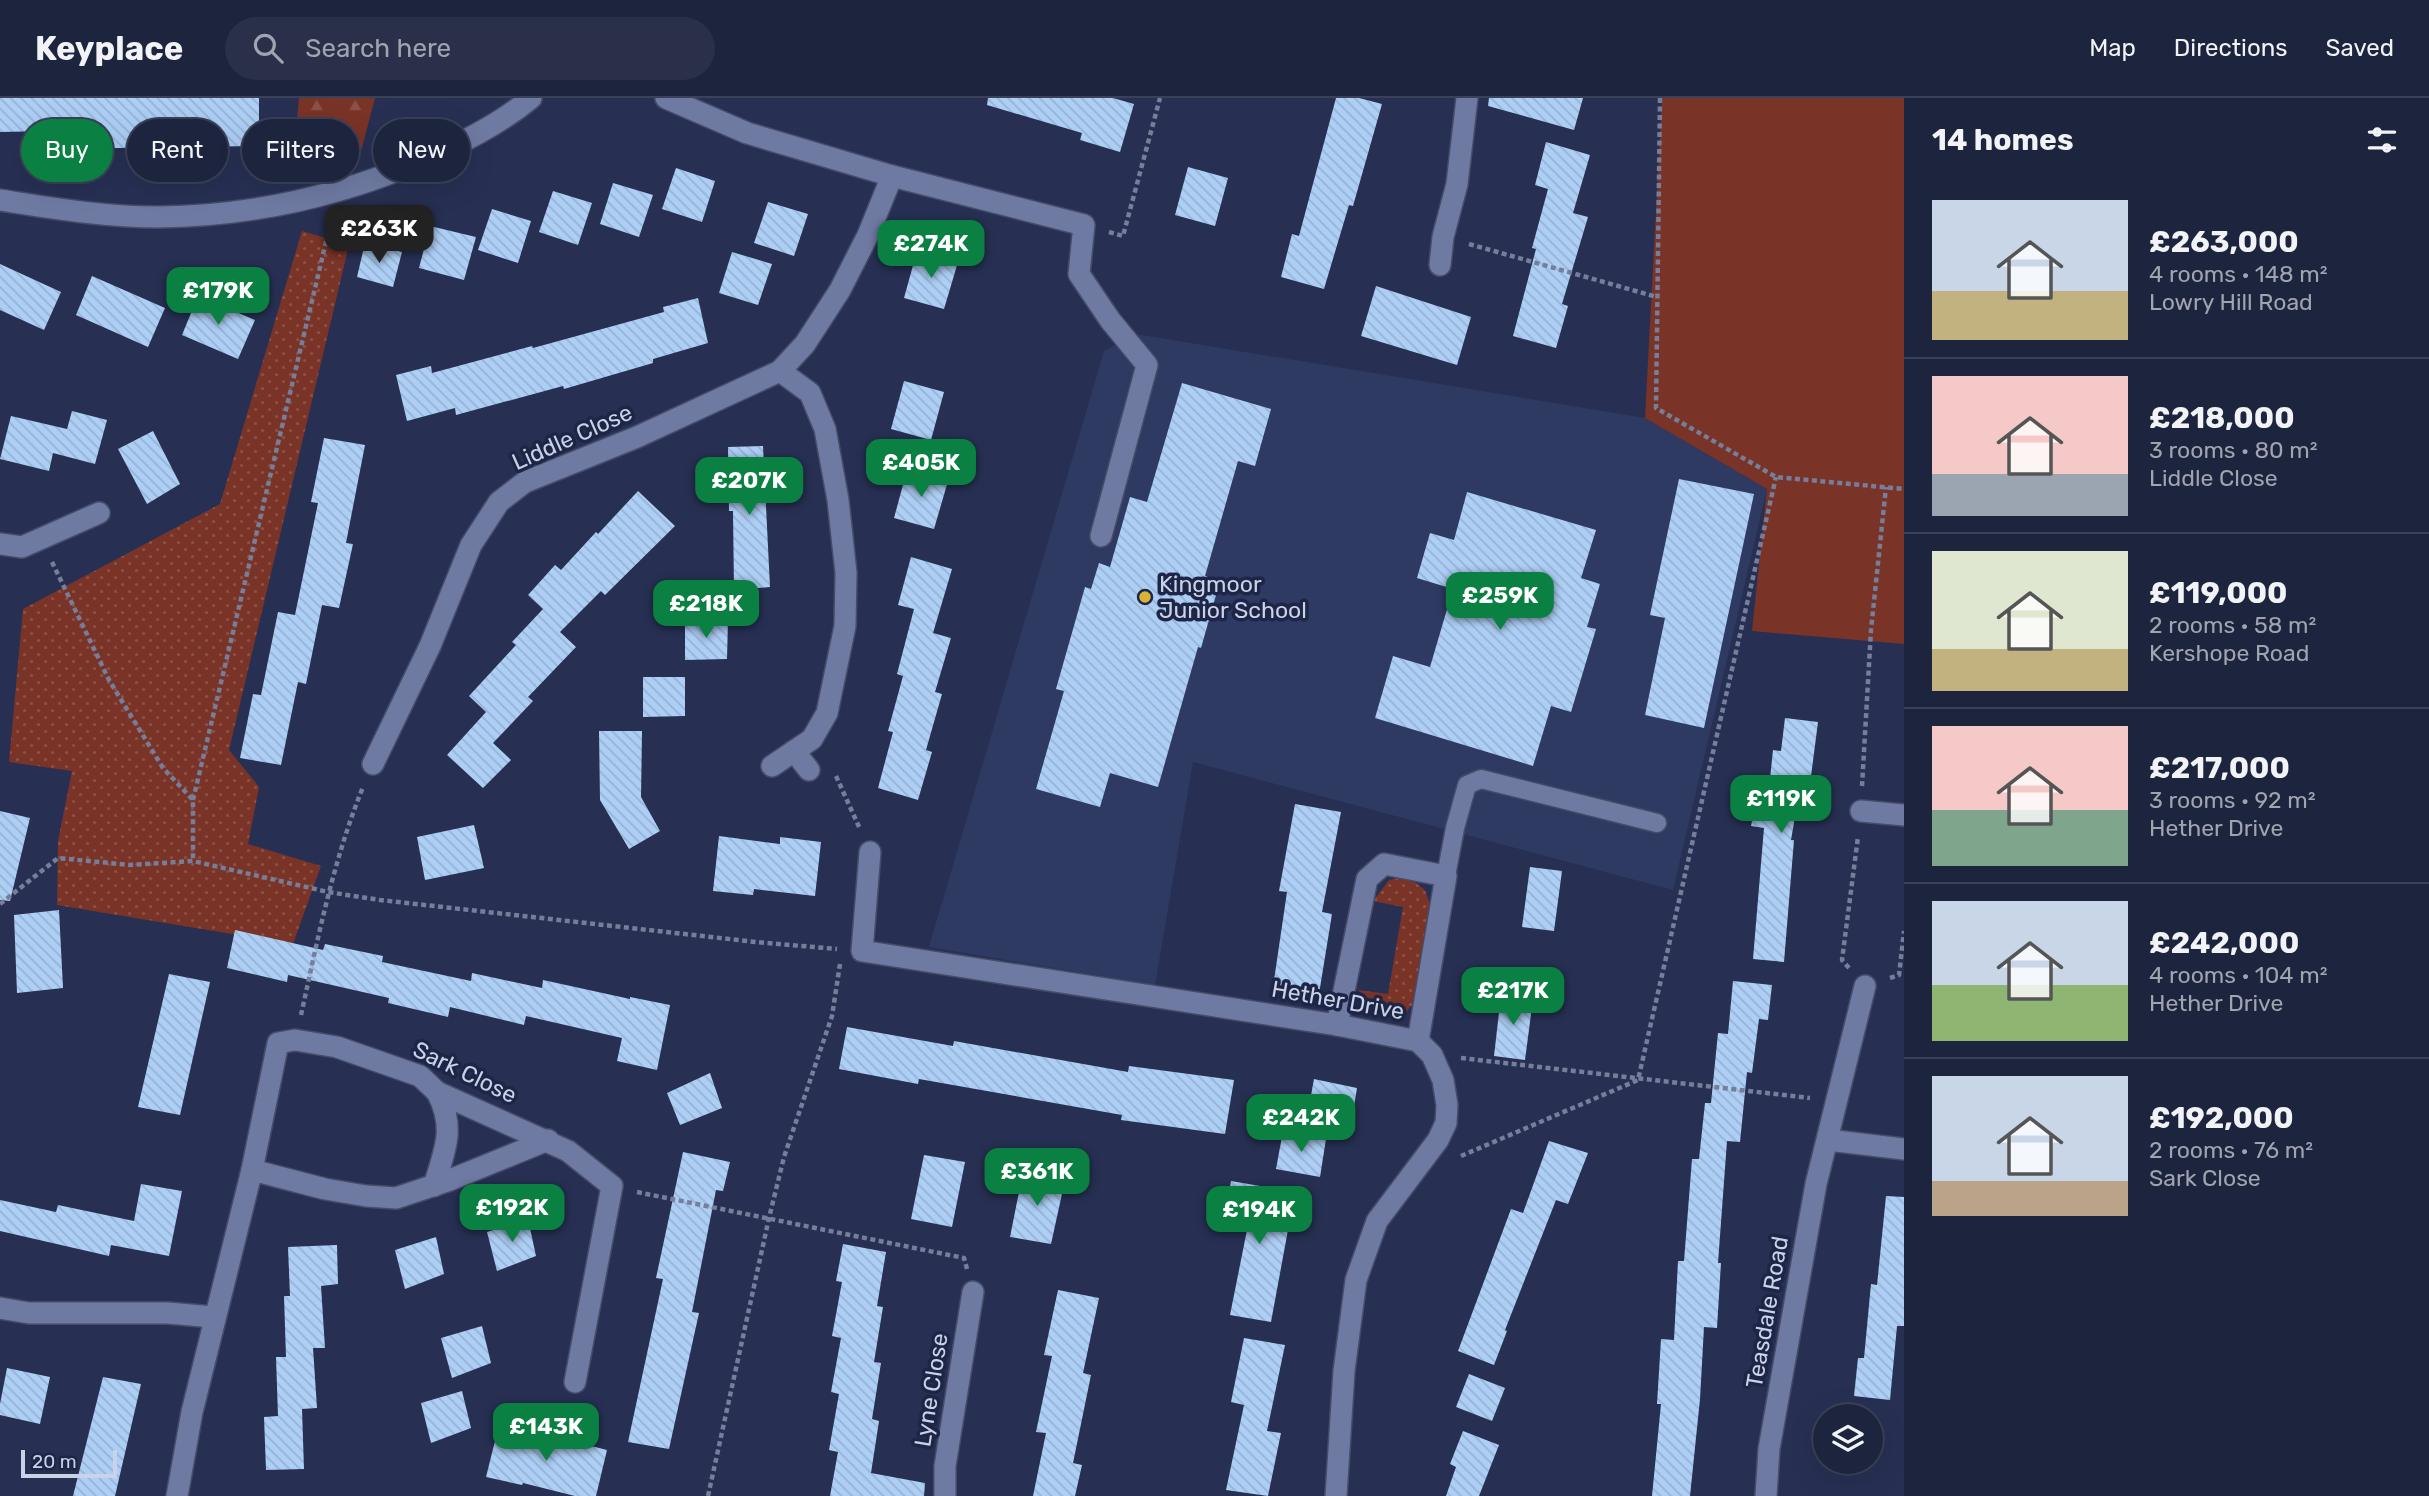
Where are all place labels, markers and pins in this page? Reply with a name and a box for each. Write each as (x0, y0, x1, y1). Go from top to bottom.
pin: £263K (330, 206, 428, 265)
pin: £274K (882, 220, 980, 280)
pin: £179K (169, 268, 267, 327)
pin: £405K (872, 440, 970, 499)
pin: £207K (700, 458, 798, 517)
place label: Kingmoor Junior School (1159, 570, 1307, 624)
pin: £259K (1451, 573, 1549, 632)
pin: £218K (657, 580, 755, 640)
marker: Kingmoor Junior School (1137, 589, 1153, 605)
pin: £119K (1732, 776, 1830, 835)
pin: £217K (1464, 968, 1562, 1027)
pin: £242K (1252, 1094, 1350, 1154)
pin: £361K (988, 1148, 1086, 1208)
pin: £192K (463, 1184, 561, 1244)
pin: £194K (1210, 1186, 1308, 1246)
pin: £143K (497, 1404, 595, 1463)

